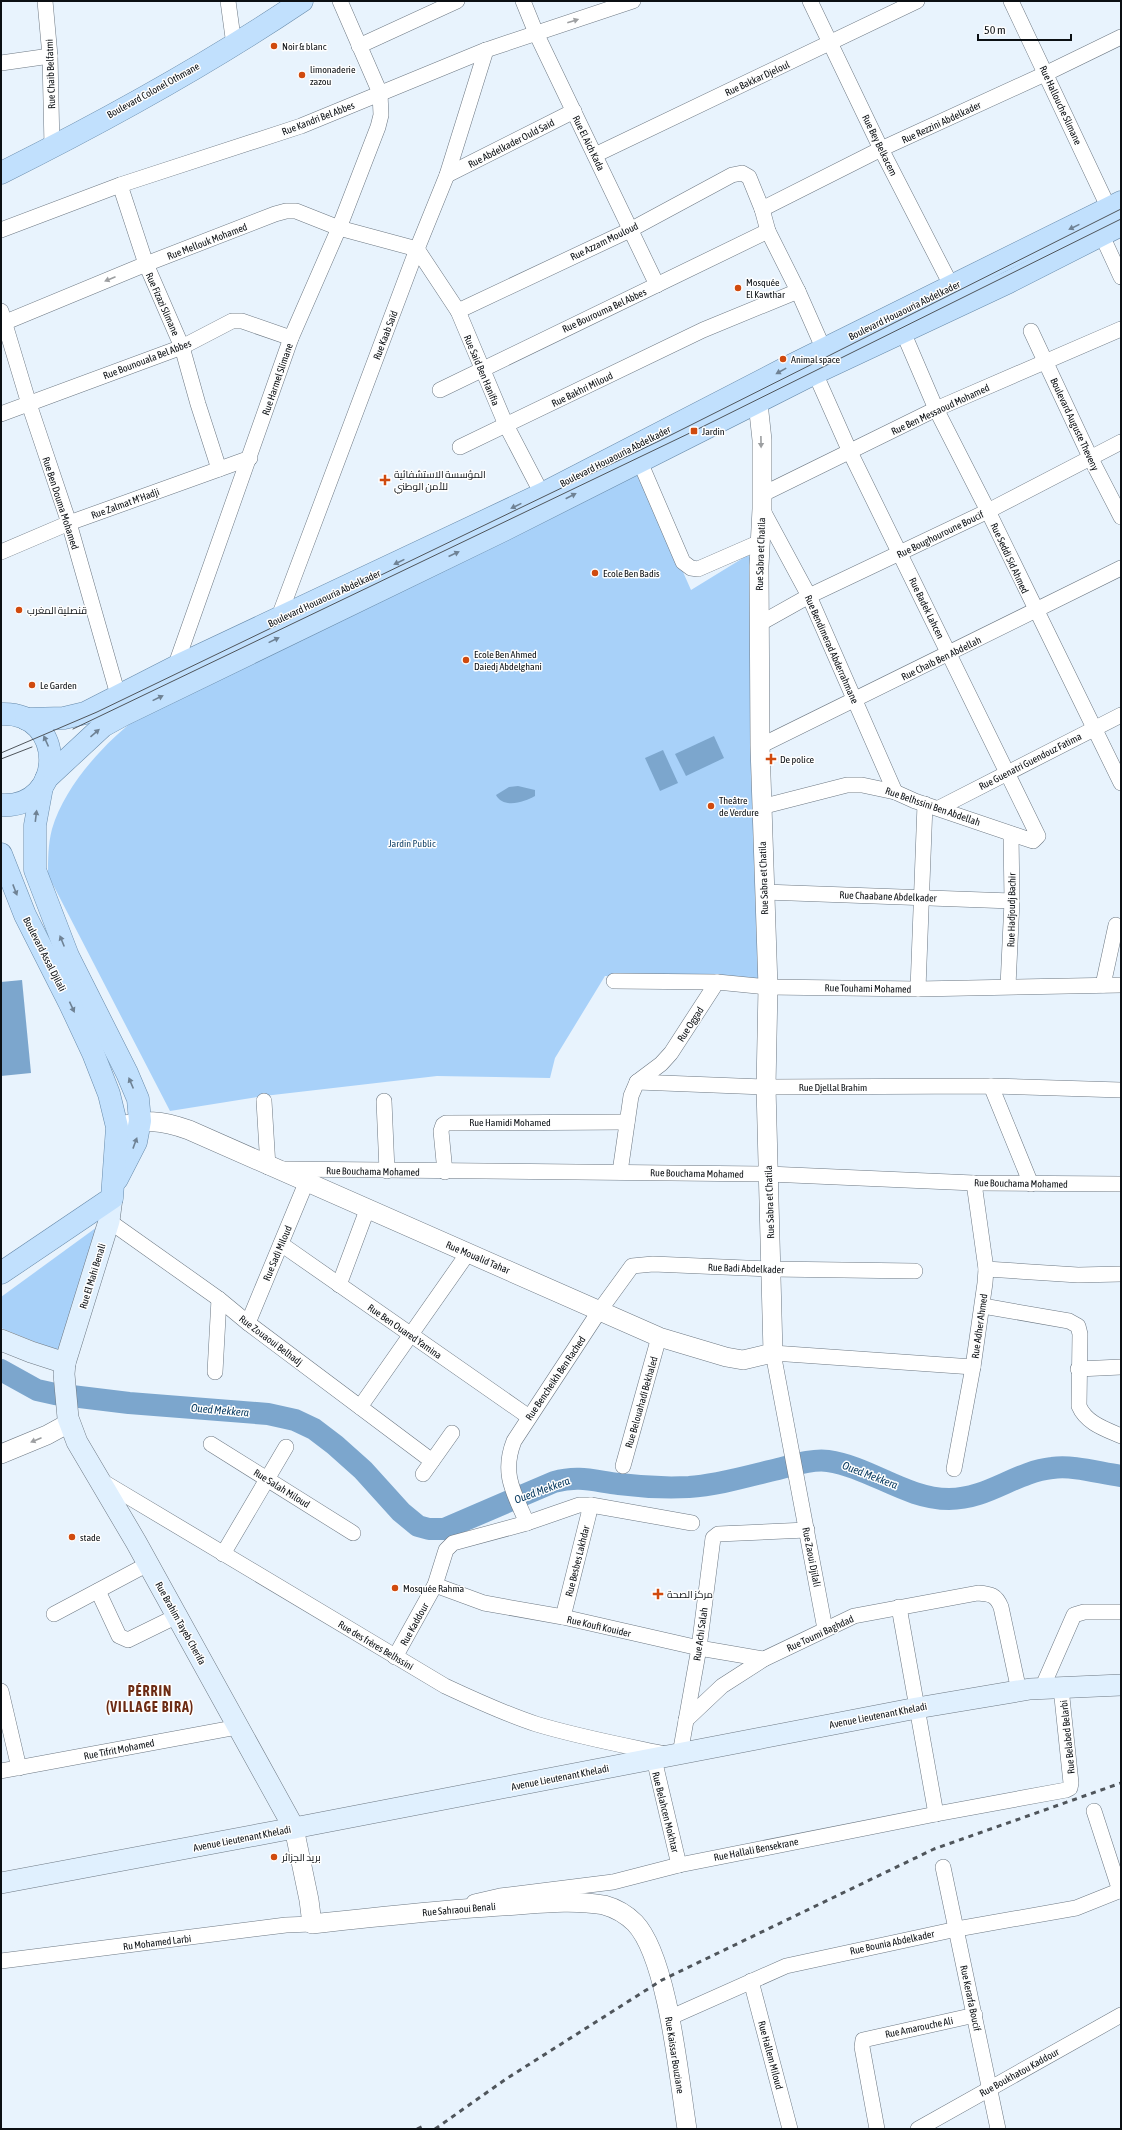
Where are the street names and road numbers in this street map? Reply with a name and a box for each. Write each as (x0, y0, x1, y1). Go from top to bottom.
street label: Rue Chaib Belfatmi (44, 39, 57, 109)
street label: Rue Bakkar Djeloul (723, 59, 792, 98)
street label: Boulevard Colonel Othmane (105, 60, 202, 120)
street label: Rue Hallouche Slimane (1037, 64, 1084, 147)
street label: Rue Kandri Bel Abbes (280, 99, 357, 137)
street label: Rue Rezzini Abdelkader (900, 99, 984, 146)
street label: Rue Bey Belkacem (860, 113, 899, 178)
street label: Rue El Aich Kada (570, 114, 607, 173)
street label: Rue Abdelkader Ould Said (466, 117, 556, 170)
street label: Rue Azzam Mouloud (568, 220, 640, 263)
street label: Rue Mellouk Mohamed (166, 221, 249, 262)
street label: Rue Fizazi Slimane (144, 271, 182, 338)
street label: Boulevard Houaouria Abdelkader (847, 278, 963, 342)
street label: Rue Bourouma Bel Abbes (560, 286, 648, 335)
street label: Rue Kaab Saïd (371, 309, 400, 361)
street label: Rue Said Ben Hanifia (462, 333, 502, 408)
street label: Rue Bounouala Bel Abbes (102, 337, 193, 381)
street label: Rue Harmel Slimane (260, 341, 295, 417)
street label: Rue Bakhri Miloud (550, 370, 615, 409)
street label: Boulevard Auguste Theveny (1048, 376, 1101, 472)
street label: Rue Ben Messaoud Mohamed (889, 382, 991, 437)
street label: Boulevard Houaouria Abdelkader (558, 423, 673, 489)
street label: Rue Ben Douma Mohamed (40, 455, 81, 551)
street label: Rue Zalmat M'Hadji (90, 486, 161, 521)
street label: Rue Boughouroune Boucif (895, 509, 986, 560)
street label: Rue Sabra et Chatila (754, 517, 767, 591)
street label: Rue Seddi Sid Ahmed (988, 521, 1031, 595)
street label: Boulevard Houaouria Abdelkader (266, 567, 383, 629)
street label: Rue Badek Lahcen (907, 576, 946, 641)
street label: Rue Bendimerad Abderrahmane (803, 593, 861, 706)
street label: Rue Chaib Ben Abdellah (900, 634, 983, 683)
street label: Rue Guenatri Guendouz Fatima (977, 731, 1084, 792)
street label: Rue Belhssini Ben Abdellah (884, 785, 982, 828)
street label: Rue Sabra et Chatila (757, 841, 770, 915)
street label: Rue Hadjoudj Bachir (1005, 872, 1018, 947)
street label: Rue Chaabane Abdelkader (839, 889, 938, 904)
street label: Boulevard Assal Djilali (21, 915, 68, 993)
street label: Rue Touhami Mohamed (825, 982, 912, 995)
street label: Rue Oggad (675, 1005, 706, 1044)
street label: Rue Djellal Brahim (799, 1082, 867, 1093)
street label: Rue Hamidi Mohamed (469, 1117, 551, 1128)
street label: Rue Bouchama Mohamed (326, 1165, 420, 1178)
street label: Rue Sabra et Chatila (763, 1165, 776, 1239)
street label: Rue Bouchama Mohamed (650, 1167, 744, 1180)
street label: Rue Bouchama Mohamed (974, 1177, 1068, 1190)
street label: Rue Sadi Miloud (261, 1224, 294, 1282)
street label: Rue Moualid Tahar (444, 1239, 512, 1276)
street label: Rue El Mahi Benali (77, 1242, 108, 1310)
street label: Rue Badi Abdelkader (708, 1262, 785, 1275)
street label: Rue Adher Ahmed (970, 1293, 990, 1359)
street label: Rue Ben Ouared Yamina (366, 1302, 444, 1361)
street label: Rue Zouaoui Belhadj (237, 1313, 304, 1368)
street label: Rue Bencheikh Ben Rached (523, 1334, 588, 1422)
street label: Rue Belouahadi Bekhaled (623, 1355, 660, 1449)
street label: Rue Salah Miloud (252, 1467, 312, 1510)
street label: Rue Besbes Lakhdar (563, 1523, 592, 1598)
street label: Rue Zaoui Djilali (800, 1526, 823, 1588)
street label: Rue Brahim Tayeb Cherifa (153, 1580, 208, 1667)
street label: Rue Kaddour (398, 1600, 431, 1647)
street label: Rue Achi Salah (691, 1606, 710, 1662)
street label: Rue Toumi Baghdad (785, 1613, 856, 1654)
street label: Rue Koufi Kouider (566, 1614, 633, 1639)
street label: Rue des frères Belhssini (336, 1619, 415, 1672)
street label: Rue Belabed Belarbi (1058, 1699, 1077, 1774)
street label: Avenue Lieutenant Kheladi (828, 1701, 928, 1730)
street label: Rue Tifrit Mohamed (83, 1737, 156, 1762)
street label: Avenue Lieutenant Kheladi (510, 1763, 610, 1792)
street label: Rue Belahcen Mokhtar (650, 1771, 681, 1855)
street label: Avenue Lieutenant Kheladi (192, 1824, 292, 1853)
street label: Rue Hallali Bensekrane (713, 1836, 800, 1863)
street label: Rue Sahraoui Benali (422, 1901, 496, 1918)
street label: Rue Bounia Abdelkader (849, 1928, 936, 1957)
street label: Ru Mohamed Larbi (122, 1933, 192, 1952)
street label: Rue Kerarfa Boucif (958, 1964, 983, 2032)
street label: Rue Amarouche Ali (884, 2015, 954, 2040)
street label: Rue Kaissar Bouziane (663, 2016, 686, 2095)
street label: Rue Hallem Miloud (756, 2020, 785, 2091)
street label: Rue Boukhatou Kaddour (978, 2046, 1062, 2099)

